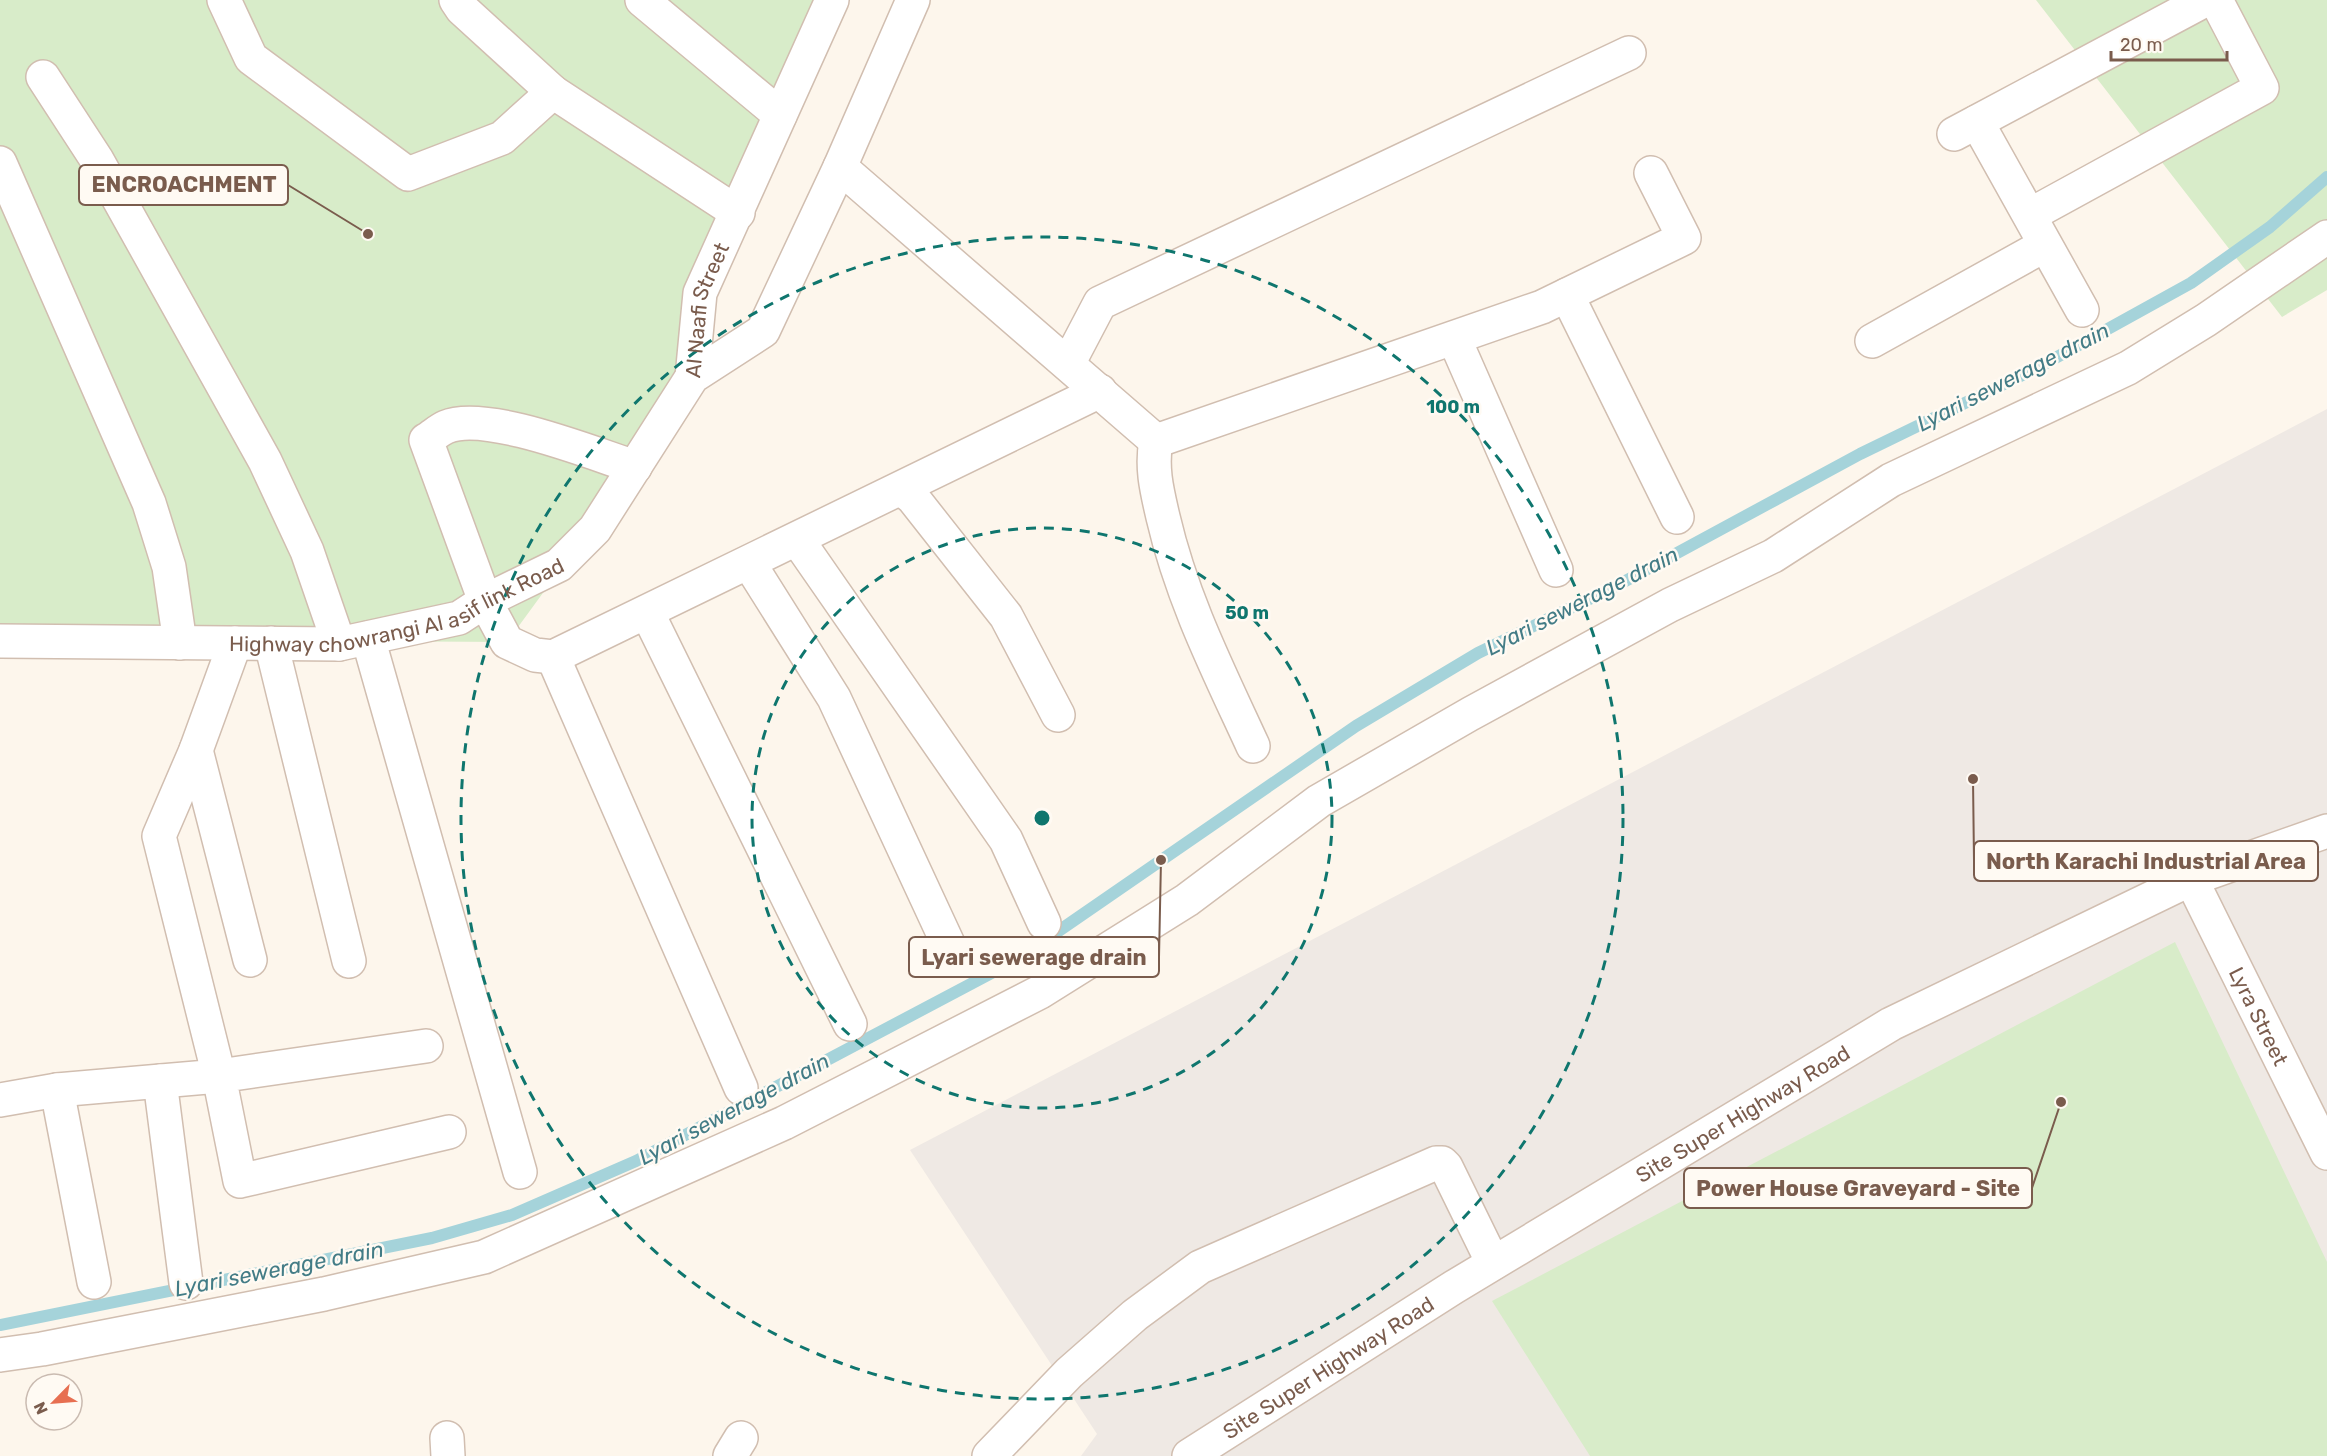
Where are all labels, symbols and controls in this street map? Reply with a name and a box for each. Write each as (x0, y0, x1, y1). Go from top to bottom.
scale bar (2111, 24, 2226, 62)
text: 20 m (2120, 34, 2162, 56)
callout: ENCROACHMENT (79, 165, 288, 205)
text: ENCROACHMENT (92, 171, 277, 198)
street label: Al Naafi Street (679, 238, 734, 379)
water label: Lyari sewerage drain (1912, 317, 2114, 437)
text: 100 m (1426, 396, 1480, 418)
water label: Lyari sewerage drain (1481, 541, 1683, 661)
street label: Highway chowrangi Al asif link Road (229, 552, 568, 657)
text: 50 m (1225, 602, 1269, 624)
centre of rings (1032, 808, 1052, 828)
callout: North Karachi Industrial Area (1974, 841, 2318, 881)
text: North Karachi Industrial Area (1986, 848, 2306, 875)
callout: Lyari sewerage drain (909, 937, 1159, 977)
text: Lyari sewerage drain (921, 944, 1147, 971)
street label: Lyra Street (2224, 963, 2294, 1069)
street label: Site Super Highway Road (1631, 1039, 1854, 1187)
water label: Lyari sewerage drain (634, 1047, 834, 1171)
callout: Power House Graveyard - Site (1684, 1168, 2032, 1208)
text: Power House Graveyard - Site (1696, 1175, 2020, 1202)
water label: Lyari sewerage drain (172, 1235, 386, 1303)
street label: Site Super Highway Road (1218, 1291, 1438, 1444)
north arrow (24, 1372, 84, 1432)
text: N (30, 1399, 52, 1417)

